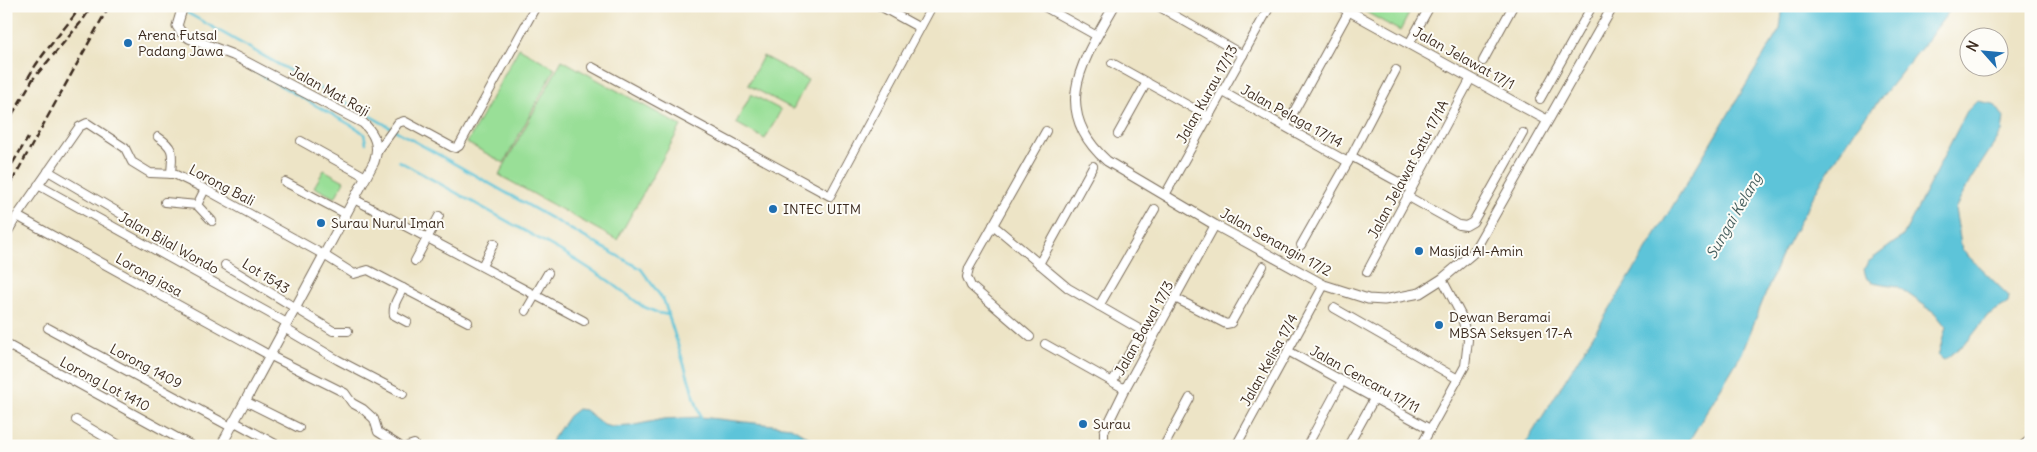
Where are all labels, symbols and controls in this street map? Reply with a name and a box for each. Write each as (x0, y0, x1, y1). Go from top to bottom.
street label: Jalan Jelawat 17/1 (1410, 23, 1518, 93)
place label: Arena Futsal Padang Jawa (138, 26, 224, 60)
north arrow (1960, 28, 2010, 78)
marker: Arena Futsal Padang Jawa (122, 37, 134, 49)
text: N (1962, 38, 1983, 54)
street label: Jalan Kurau 17/13 (1172, 42, 1242, 146)
street label: Jalan Mat Raji (287, 62, 373, 120)
street label: Jalan Pelaga 17/14 (1238, 80, 1346, 152)
street label: Jalan Jelawat Satu 17/1A (1364, 97, 1452, 241)
street label: Lorong Bali (186, 160, 258, 210)
water label: Sungai Kelang (1701, 168, 1767, 262)
place label: INTEC UITM (783, 200, 861, 218)
marker: INTEC UITM (767, 203, 779, 215)
street label: Jalan Senangin 17/2 (1217, 204, 1335, 280)
street label: Jalan Bilal Wondo (116, 208, 222, 278)
place label: Surau Nurul Iman (331, 214, 444, 232)
marker: Surau Nurul Iman (315, 217, 327, 229)
place label: Masjid Al-Amin (1429, 242, 1523, 260)
marker: Masjid Al-Amin (1413, 245, 1425, 257)
street label: Lorong jasa (112, 249, 186, 301)
street label: Lot 1543 (239, 254, 293, 298)
street label: Jalan Bawal 17/3 (1111, 278, 1177, 378)
place label: Dewan Beramai MBSA Seksyen 17-A (1449, 308, 1572, 342)
street label: Jalan Kelisa 17/4 (1236, 311, 1302, 409)
marker: Dewan Beramai MBSA Seksyen 17-A (1433, 319, 1445, 331)
street label: Lorong 1409 (107, 340, 185, 392)
street label: Jalan Cencaru 17/11 (1307, 341, 1423, 417)
street label: Lorong Lot 1410 (57, 353, 153, 415)
place label: Surau (1093, 415, 1131, 433)
marker: Surau (1077, 418, 1089, 430)

